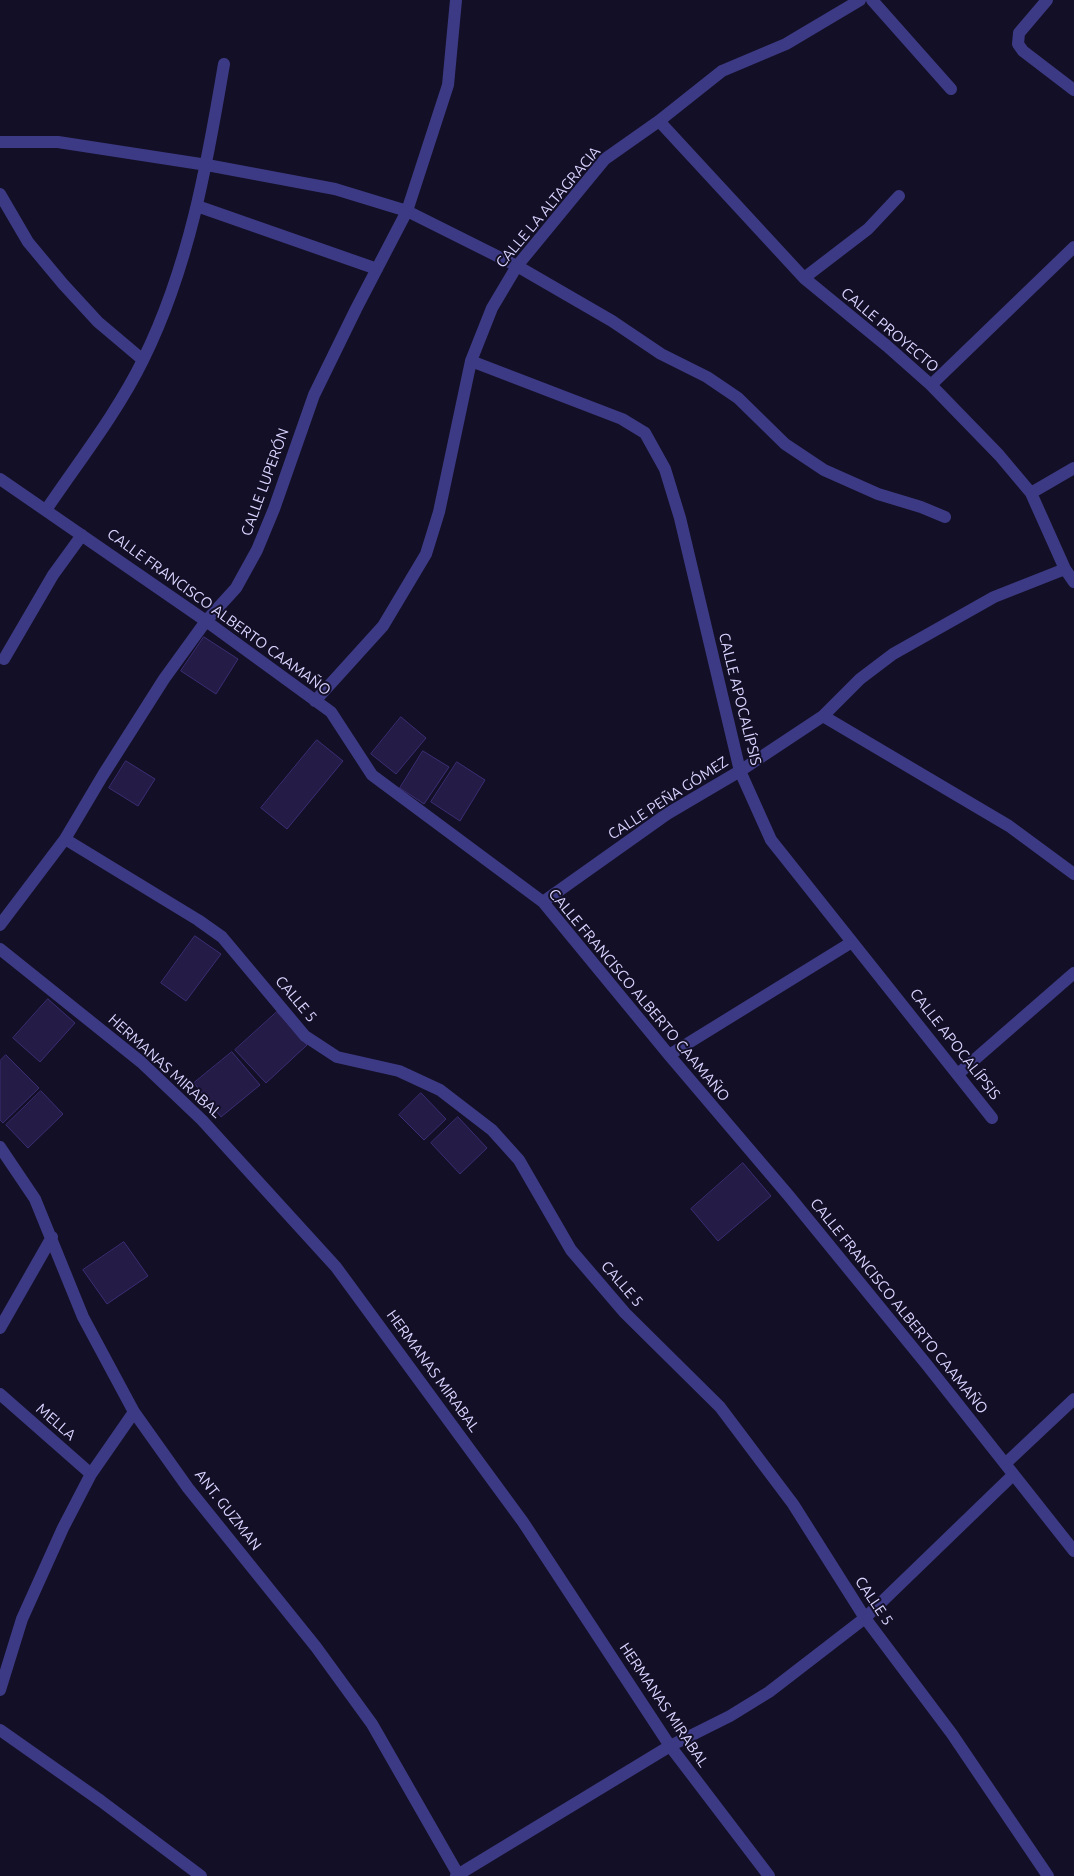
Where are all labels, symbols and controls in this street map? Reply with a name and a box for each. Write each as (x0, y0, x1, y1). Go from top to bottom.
street label: CALLE LA ALTAGRACIA (492, 143, 604, 271)
street label: CALLE PROYECTO (838, 284, 942, 376)
street label: CALLE LUPERÓN (237, 426, 293, 538)
street label: CALLE FRANCISCO ALBERTO CAAMAÑO (104, 525, 334, 699)
street label: CALLE APOCALÍPSIS (715, 631, 765, 767)
street label: CALLE PEÑA GÓMEZ (605, 753, 731, 843)
street label: CALLE FRANCISCO ALBERTO CAAMAÑO (545, 885, 733, 1105)
street label: CALLE 5 (271, 972, 321, 1026)
street label: CALLE APOCALÍPSIS (906, 985, 1004, 1103)
street label: HERMANAS MIRABAL (105, 1010, 225, 1122)
street label: CALLE FRANCISCO ALBERTO CAAMAÑO (806, 1195, 992, 1417)
street label: CALLE 5 (597, 1257, 647, 1311)
street label: HERMANAS MIRABAL (383, 1307, 483, 1435)
street label: MELLA (32, 1400, 80, 1444)
street label: ANT. GUZMAN (191, 1466, 265, 1554)
street label: CALLE 5 (851, 1573, 897, 1629)
street label: HERMANAS MIRABAL (616, 1639, 712, 1771)

